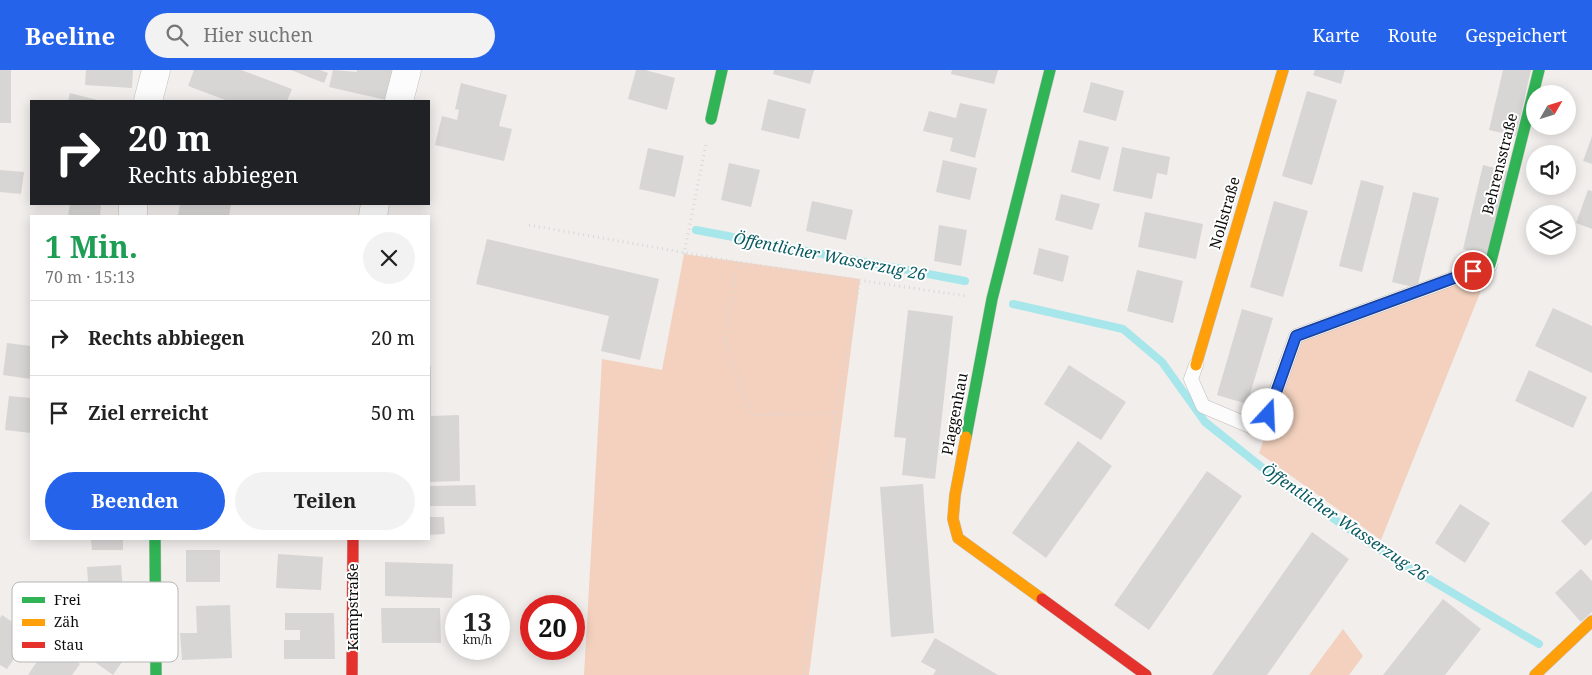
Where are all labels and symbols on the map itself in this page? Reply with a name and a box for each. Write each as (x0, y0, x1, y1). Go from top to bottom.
north arrow (1526, 85, 1576, 135)
street label: Behrensstraße (1477, 111, 1521, 217)
street label: Nollstraße (1204, 174, 1244, 251)
water label: Öffentlicher Wasserzug 26 (732, 227, 928, 285)
pin (1452, 250, 1494, 292)
street label: Plaggenhau (936, 370, 972, 457)
position arrow (1241, 388, 1293, 440)
water label: Öffentlicher Wasserzug 26 (1258, 458, 1432, 586)
street label: Kampstraße (342, 563, 362, 651)
legend (12, 582, 178, 662)
text: Frei (54, 590, 81, 609)
speed limit sign: 20 (520, 595, 585, 660)
text: Zäh (54, 612, 79, 631)
text: Stau (54, 635, 83, 654)

